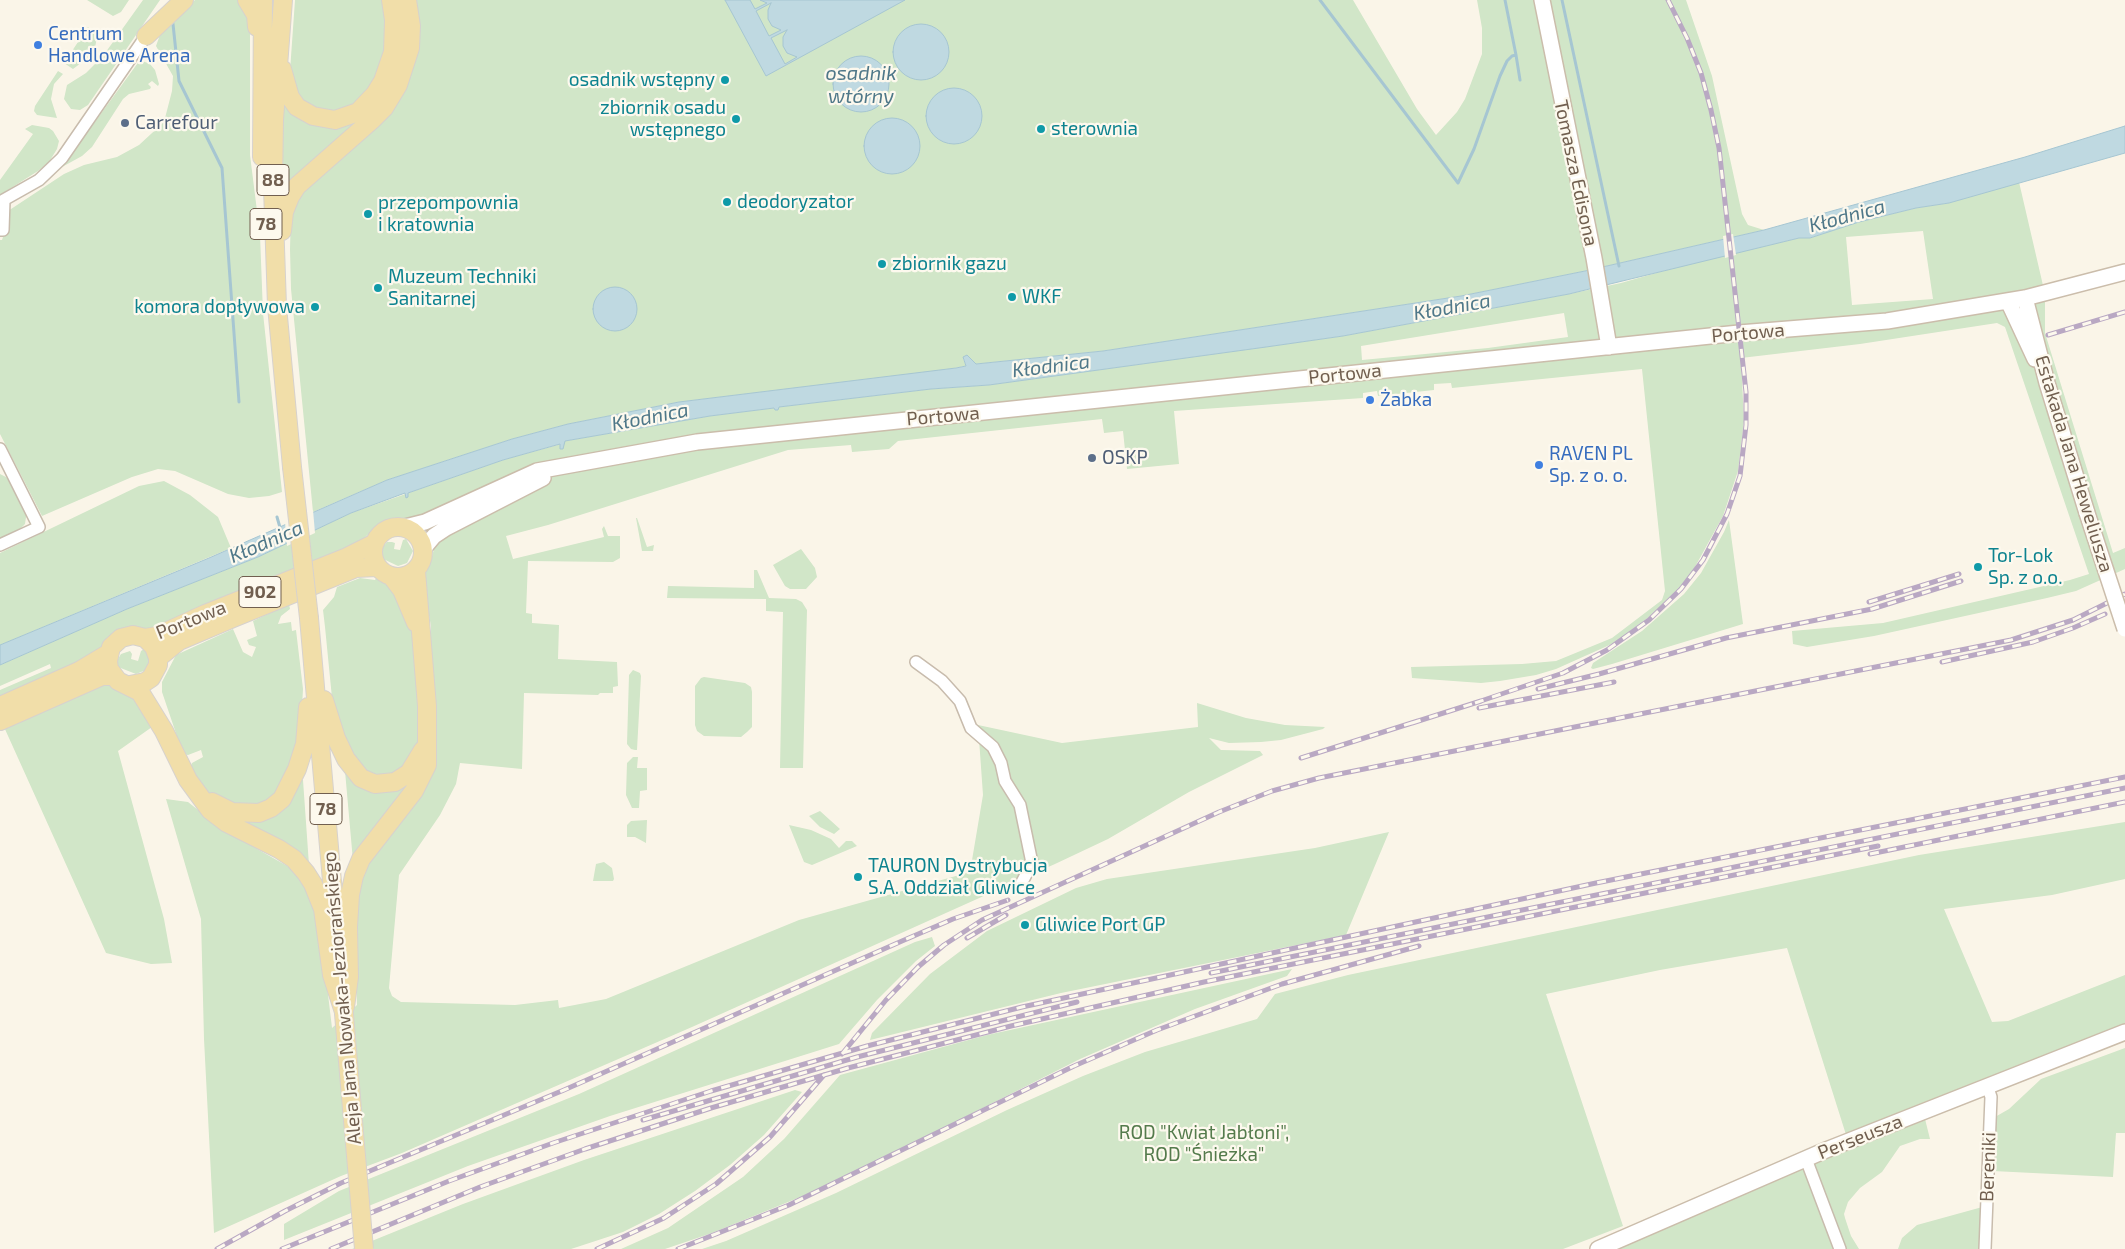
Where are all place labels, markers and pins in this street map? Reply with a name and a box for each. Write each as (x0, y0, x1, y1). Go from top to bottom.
place label: Centrum Handlowe Arena (48, 23, 190, 67)
marker: Centrum Handlowe Arena (32, 39, 44, 51)
place label: osadnik wstępny (569, 69, 715, 91)
marker: osadnik wstępny (719, 74, 731, 86)
place label: zbiornik osadu wstępnego (600, 97, 726, 141)
place label: Carrefour (135, 112, 218, 134)
marker: zbiornik osadu wstępnego (730, 113, 742, 125)
marker: Carrefour (119, 117, 131, 129)
place label: sterownia (1051, 118, 1138, 140)
marker: sterownia (1035, 123, 1047, 135)
place label: deodoryzator (737, 191, 854, 213)
place label: przepompownia i kratownia (378, 192, 519, 236)
marker: deodoryzator (721, 196, 733, 208)
marker: przepompownia i kratownia (362, 208, 374, 220)
place label: zbiornik gazu (892, 253, 1007, 275)
marker: zbiornik gazu (876, 258, 888, 270)
place label: Muzeum Techniki Sanitarnej (388, 266, 537, 310)
marker: Muzeum Techniki Sanitarnej (372, 282, 384, 294)
place label: WKF (1022, 286, 1061, 308)
marker: WKF (1006, 291, 1018, 303)
place label: komora dopływowa (134, 296, 305, 318)
marker: komora dopływowa (309, 301, 321, 313)
place label: Żabka (1380, 389, 1432, 411)
marker: Żabka (1364, 394, 1376, 406)
place label: RAVEN PL Sp. z o. o. (1549, 443, 1633, 487)
place label: OSKP (1102, 447, 1148, 469)
marker: OSKP (1086, 452, 1098, 464)
marker: RAVEN PL Sp. z o. o. (1533, 459, 1545, 471)
place label: Tor-Lok Sp. z o.o. (1988, 545, 2062, 589)
marker: Tor-Lok Sp. z o.o. (1972, 561, 1984, 573)
place label: TAURON Dystrybucja S.A. Oddział Gliwice (868, 855, 1048, 899)
marker: TAURON Dystrybucja S.A. Oddział Gliwice (852, 871, 864, 883)
place label: Gliwice Port GP (1035, 914, 1165, 936)
marker: Gliwice Port GP (1019, 919, 1031, 931)

